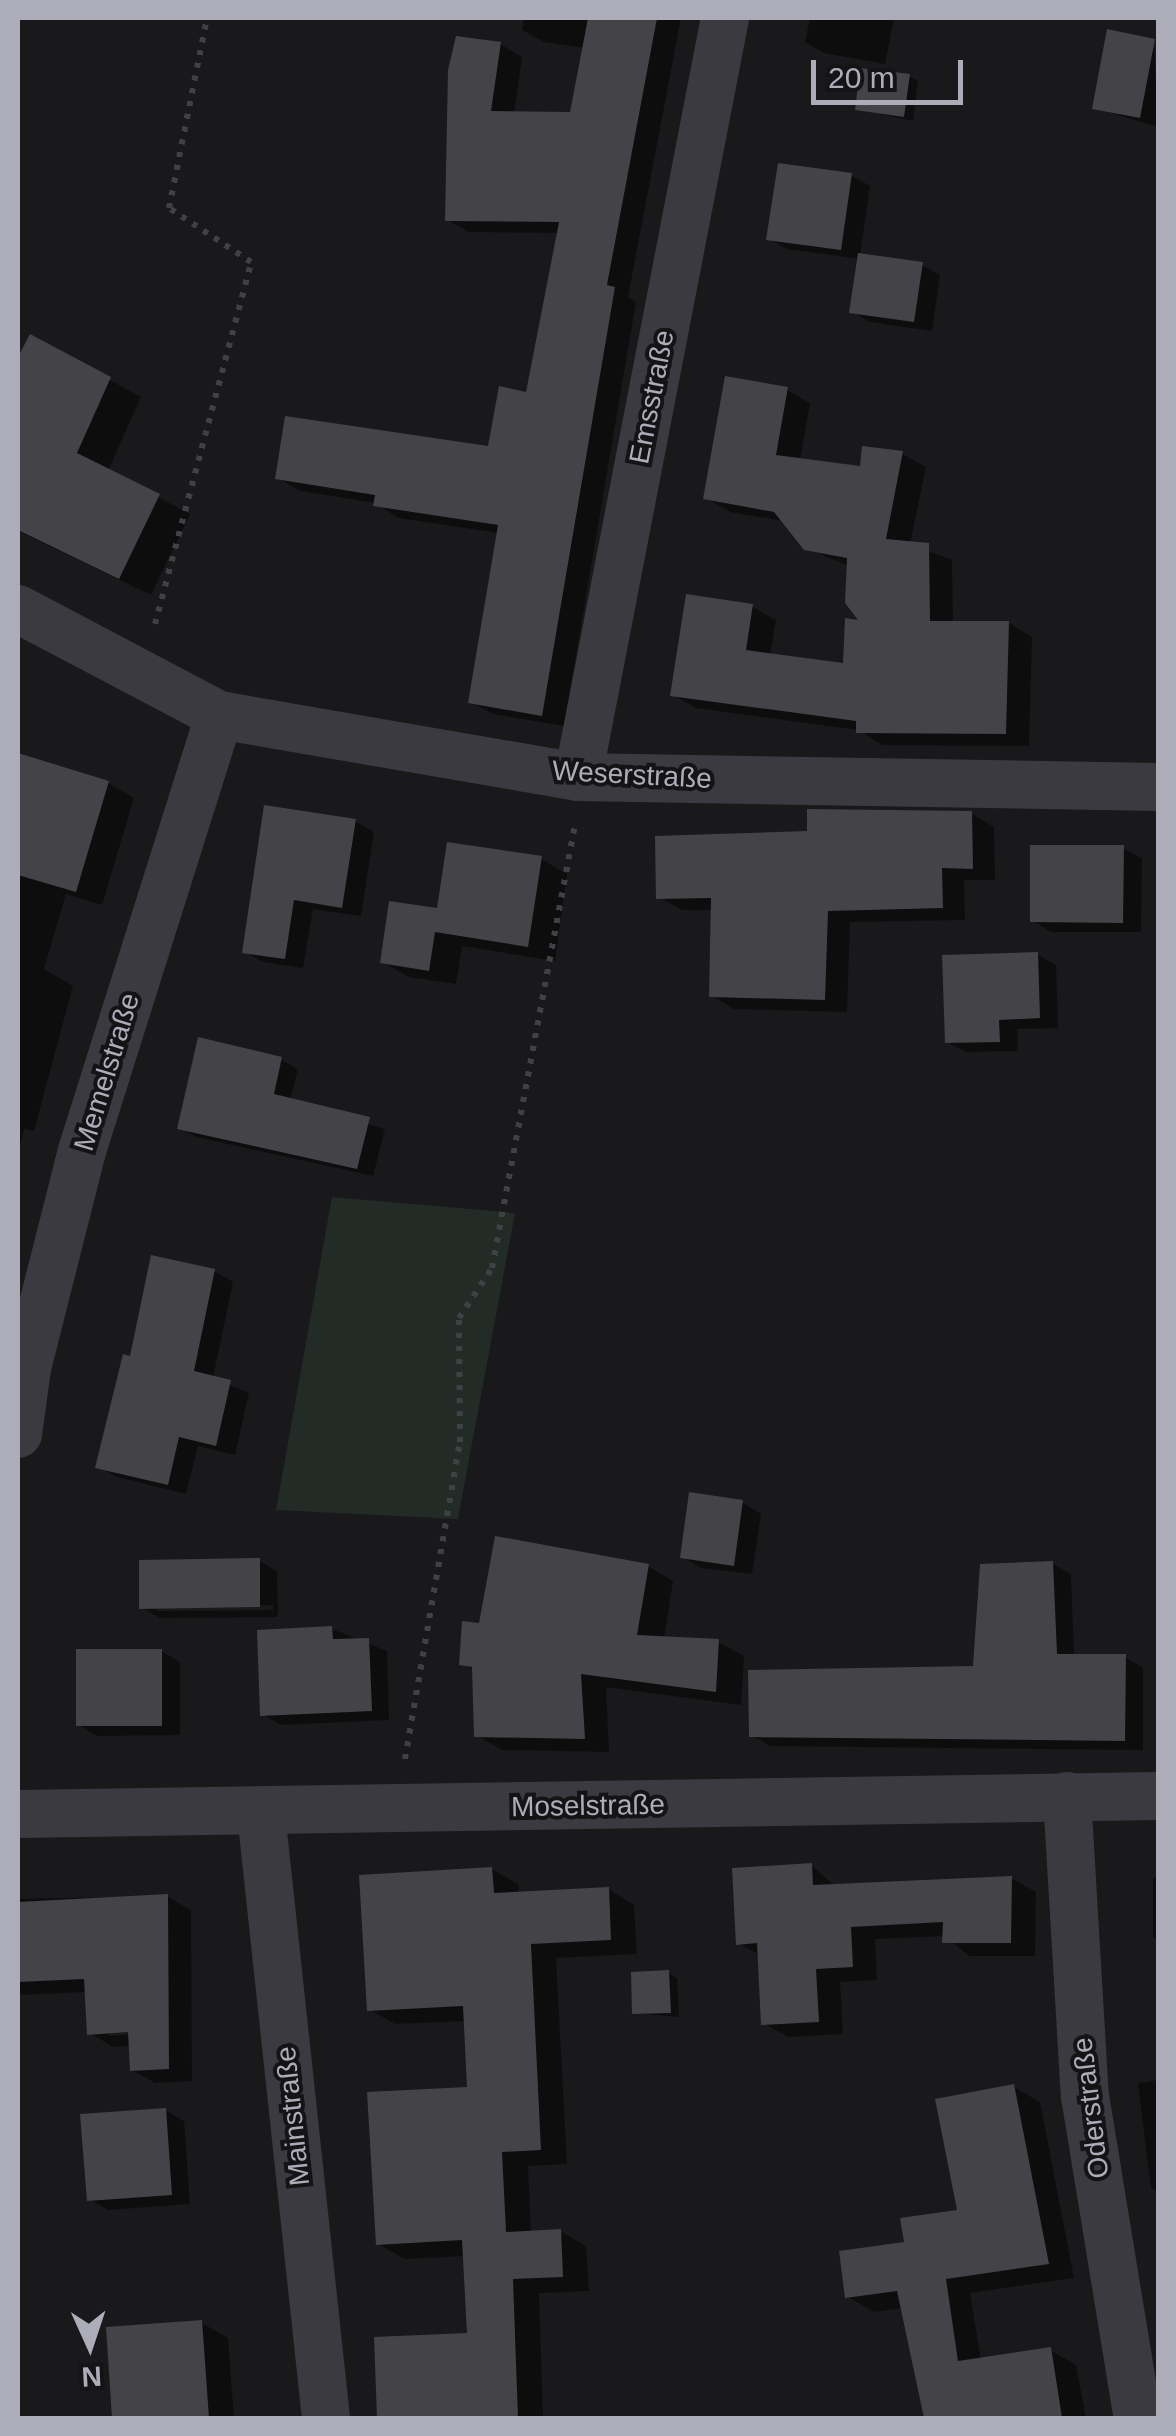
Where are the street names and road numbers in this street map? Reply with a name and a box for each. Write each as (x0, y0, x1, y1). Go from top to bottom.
street label: Emsstraße (623, 327, 681, 467)
street label: Weserstraße (551, 754, 713, 796)
street label: Memelstraße (67, 989, 147, 1155)
street label: Moselstraße (511, 1788, 665, 1824)
street label: Oderstraße (1066, 2036, 1116, 2180)
street label: Mainstraße (269, 2045, 317, 2187)

